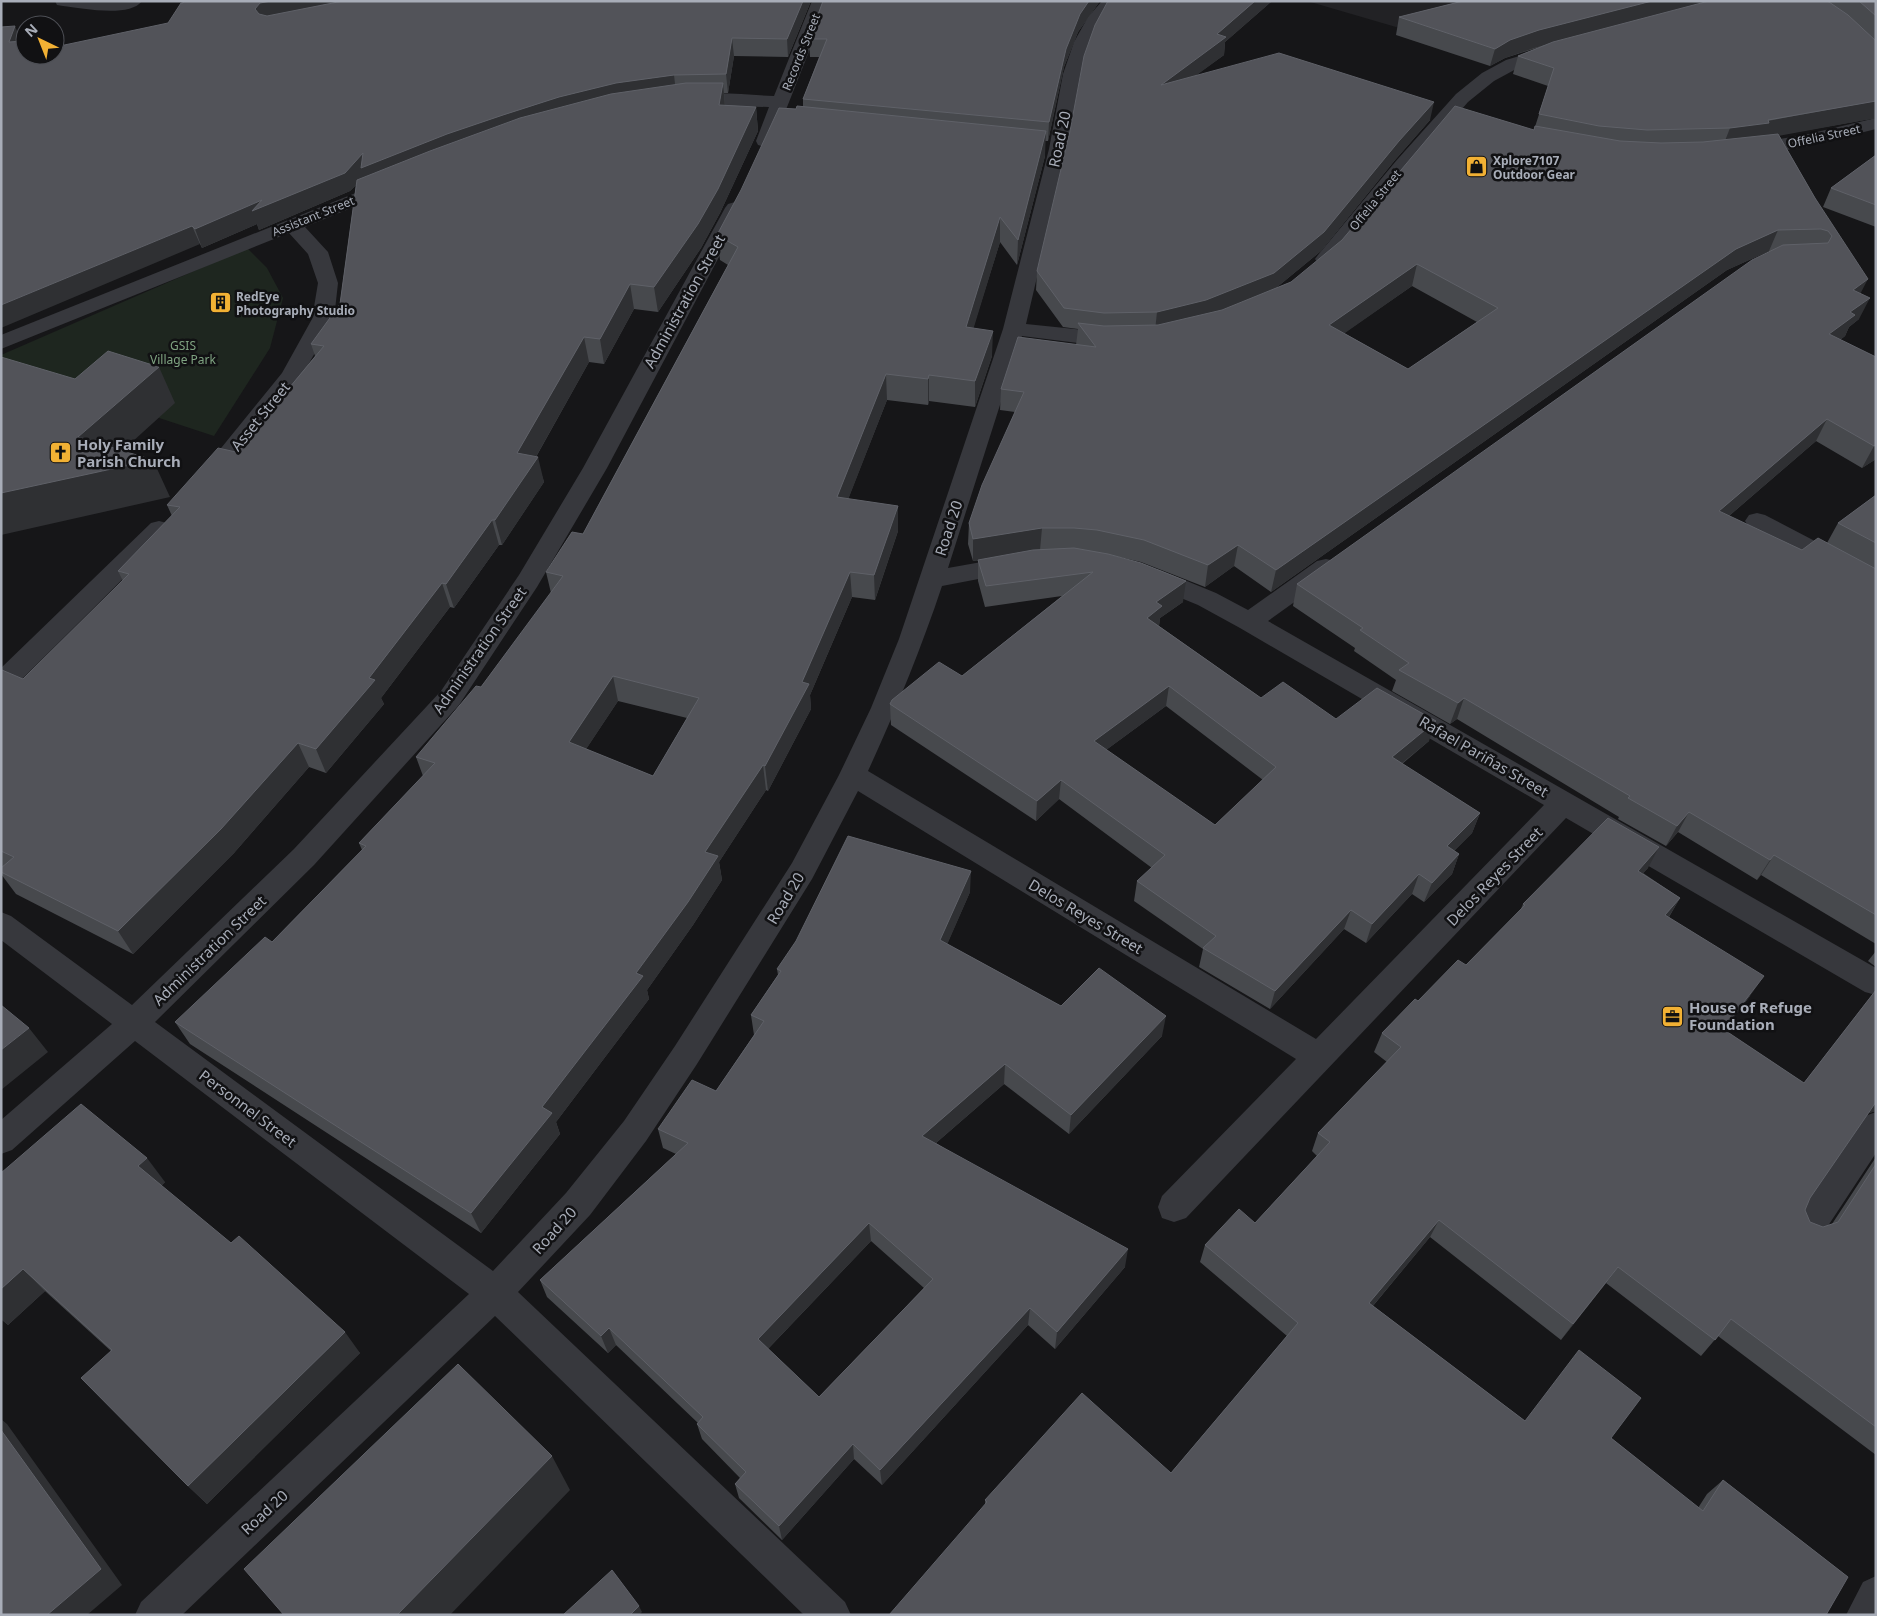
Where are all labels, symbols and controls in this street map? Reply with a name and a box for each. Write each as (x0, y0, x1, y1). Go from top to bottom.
street label: Records Street (778, 10, 824, 93)
north arrow (15, 15, 65, 65)
text: N (20, 19, 41, 41)
street label: Road 20 (1043, 109, 1075, 169)
street label: Offelia Street (1786, 120, 1863, 152)
place label: Xplore7107 Outdoor Gear (1493, 152, 1576, 183)
shop icon: Xplore7107 Outdoor Gear (1465, 155, 1489, 179)
street label: Offelia Street (1345, 165, 1405, 234)
street label: Assistant Street (269, 191, 357, 240)
street label: Administration Street (639, 230, 729, 372)
place label: RedEye Photography Studio (236, 288, 355, 319)
building icon: RedEye Photography Studio (208, 291, 232, 315)
park label: GSIS Village Park (150, 337, 217, 368)
street label: Asset Street (226, 377, 294, 455)
place label: Holy Family Parish Church (77, 434, 181, 471)
church icon: Holy Family Parish Church (49, 441, 73, 465)
street label: Road 20 (930, 498, 966, 558)
street label: Administration Street (428, 582, 531, 717)
street label: Rafael Pariñas Street (1416, 711, 1553, 801)
street label: Delos Reyes Street (1442, 822, 1547, 930)
street label: Road 20 (762, 868, 808, 928)
street label: Delos Reyes Street (1025, 874, 1147, 958)
street label: Administration Street (148, 890, 270, 1009)
place label: House of Refuge Foundation (1689, 997, 1812, 1034)
office icon: House of Refuge Foundation (1661, 1004, 1685, 1028)
street label: Personnel Street (195, 1065, 301, 1151)
street label: Road 20 (527, 1202, 581, 1258)
street label: Road 20 (236, 1485, 292, 1539)

